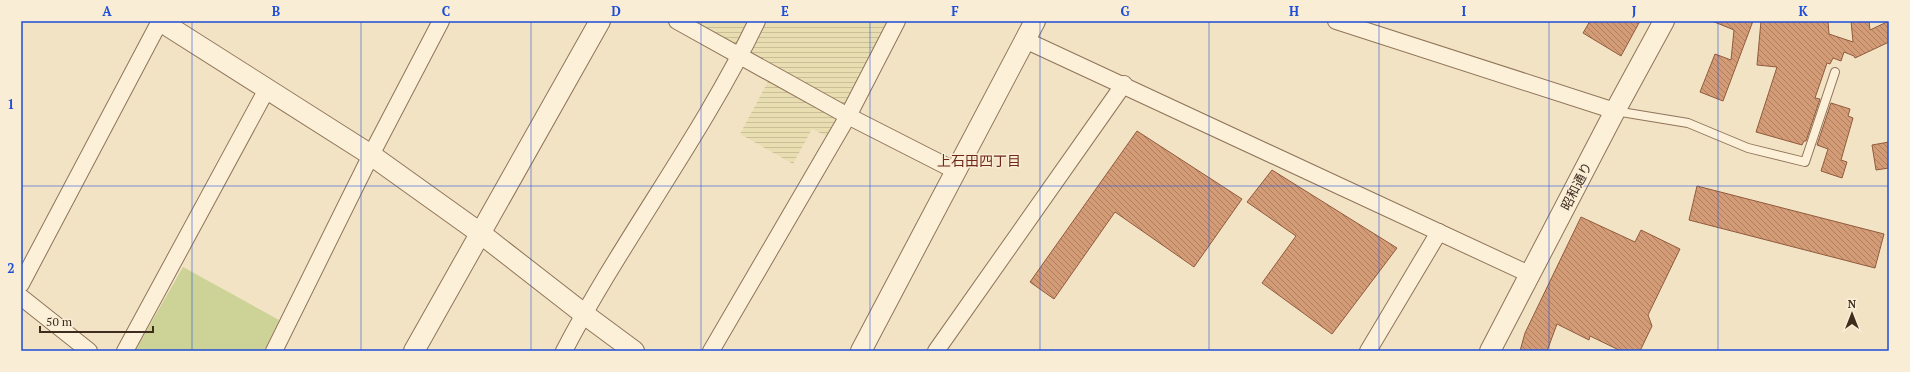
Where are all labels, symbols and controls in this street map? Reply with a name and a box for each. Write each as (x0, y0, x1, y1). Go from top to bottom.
text: A (102, 2, 112, 20)
text: B (272, 2, 280, 20)
text: C (442, 2, 450, 20)
text: D (611, 2, 621, 20)
text: E (781, 2, 789, 20)
text: F (951, 2, 959, 20)
text: G (1120, 2, 1130, 20)
text: H (1289, 2, 1299, 20)
text: I (1462, 2, 1467, 20)
text: J (1632, 2, 1637, 20)
text: K (1798, 2, 1808, 20)
text: 1 (7, 95, 15, 113)
district label: 上石田四丁目 (937, 151, 1021, 170)
street label: 昭和通り (1556, 159, 1596, 213)
text: 2 (7, 259, 15, 277)
north arrow (1832, 294, 1872, 334)
text: N (1848, 297, 1857, 311)
scale bar (40, 308, 153, 334)
text: 50 m (46, 314, 73, 329)

